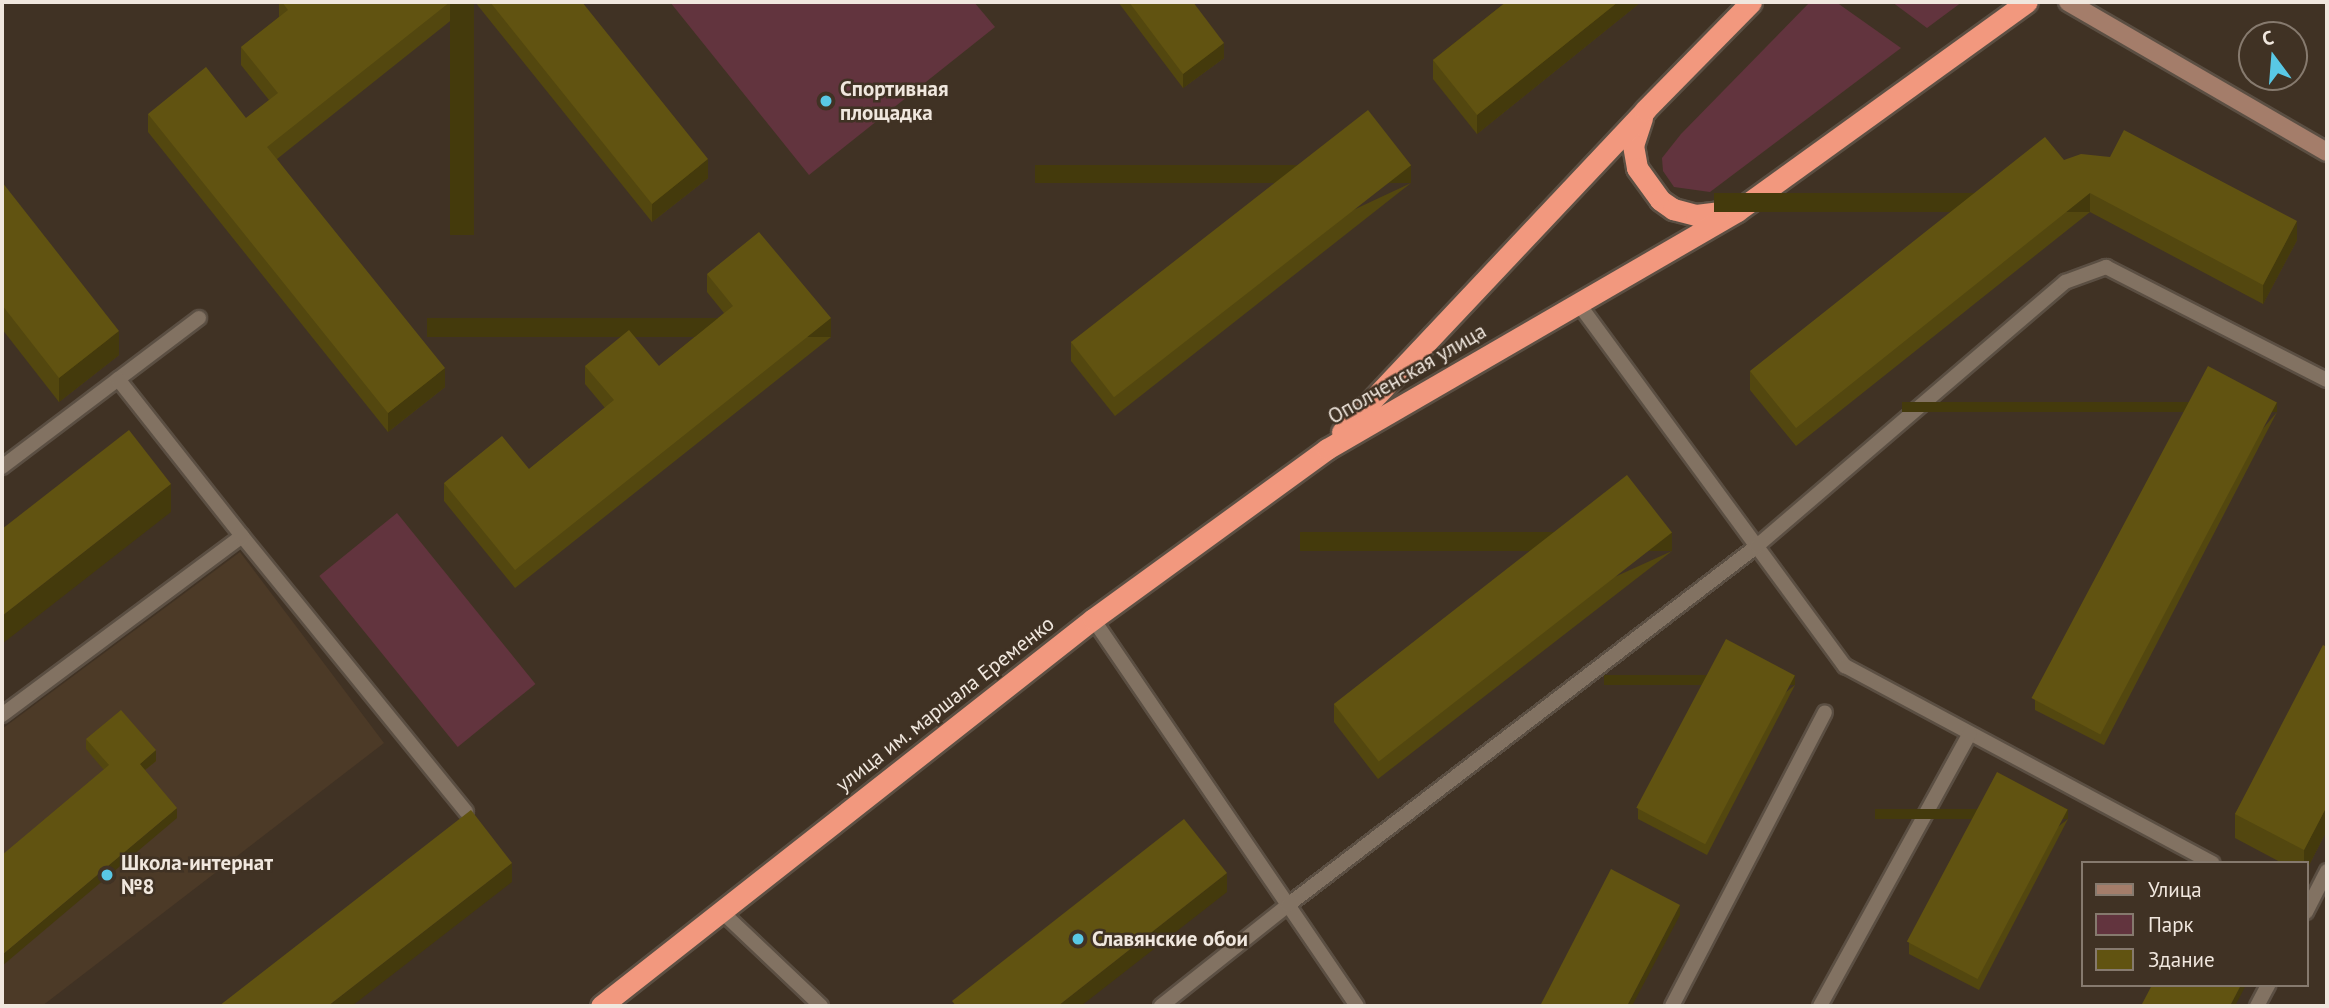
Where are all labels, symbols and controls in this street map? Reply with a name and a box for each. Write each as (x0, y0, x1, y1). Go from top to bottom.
north arrow (2238, 21, 2308, 91)
text: С (2259, 25, 2276, 51)
place label: Спортивная площадка (840, 76, 948, 126)
marker: Спортивная площадка (818, 93, 834, 109)
street label: Ополченская улица (1323, 318, 1491, 430)
street label: улица им. маршала Еременко (830, 610, 1060, 798)
place label: Школа-интернат №8 (121, 850, 273, 900)
legend (2080, 861, 2308, 987)
marker: Школа-интернат №8 (99, 867, 115, 883)
text: Улица (2148, 876, 2202, 903)
text: Парк (2148, 911, 2194, 938)
place label: Славянские обои (1092, 926, 1248, 952)
marker: Славянские обои (1070, 931, 1086, 947)
text: Здание (2148, 946, 2215, 973)

